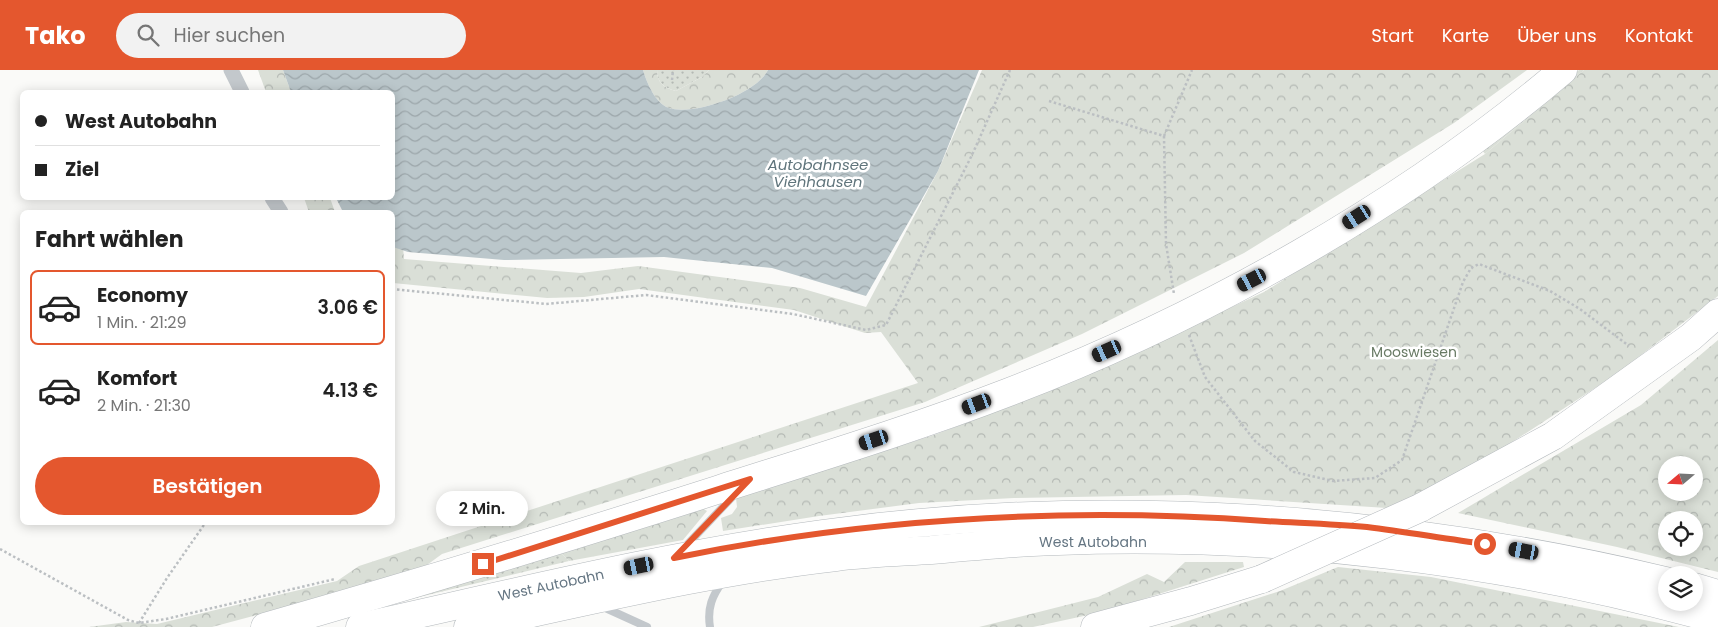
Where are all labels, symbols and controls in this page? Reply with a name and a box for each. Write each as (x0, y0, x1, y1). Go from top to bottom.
search box (116, 13, 466, 58)
text: Tako (25, 19, 86, 52)
icon: search (134, 21, 162, 49)
text: Hier suchen (174, 22, 285, 49)
text: Start (1371, 23, 1414, 48)
text: Karte (1442, 23, 1489, 48)
text: Über uns (1517, 23, 1597, 48)
text: Kontakt (1625, 23, 1693, 48)
text: West Autobahn (65, 108, 217, 135)
water label: Autobahnsee Viehhausen (767, 154, 868, 192)
text: Ziel (65, 156, 99, 183)
car (1340, 203, 1373, 231)
text: Fahrt wählen (35, 224, 184, 255)
car (1235, 267, 1268, 293)
text: Economy (97, 282, 188, 309)
icon: car (37, 285, 82, 330)
text: 3.06 € (318, 294, 378, 321)
text: 1 Min. · 21:29 (97, 311, 187, 334)
car (1090, 338, 1123, 364)
park label: Mooswiesen (1371, 342, 1457, 362)
text: Komfort (97, 365, 177, 392)
icon: car (37, 368, 82, 413)
text: 4.13 € (323, 377, 378, 404)
car (960, 392, 993, 416)
text: 2 Min. · 21:30 (97, 394, 191, 417)
car (857, 428, 890, 452)
north arrow (1658, 456, 1702, 501)
map controls (1658, 456, 1703, 611)
button: Bestätigen (35, 457, 380, 515)
callout: 2 Min. (437, 492, 529, 526)
text: 2 Min. (459, 497, 505, 520)
button: locate (1658, 511, 1703, 556)
street label: West Autobahn (1039, 532, 1147, 552)
route start (1474, 533, 1496, 555)
car (1507, 541, 1540, 561)
route end (472, 553, 494, 575)
car (622, 556, 655, 576)
street label: West Autobahn (496, 564, 606, 606)
button: layers (1658, 566, 1703, 611)

